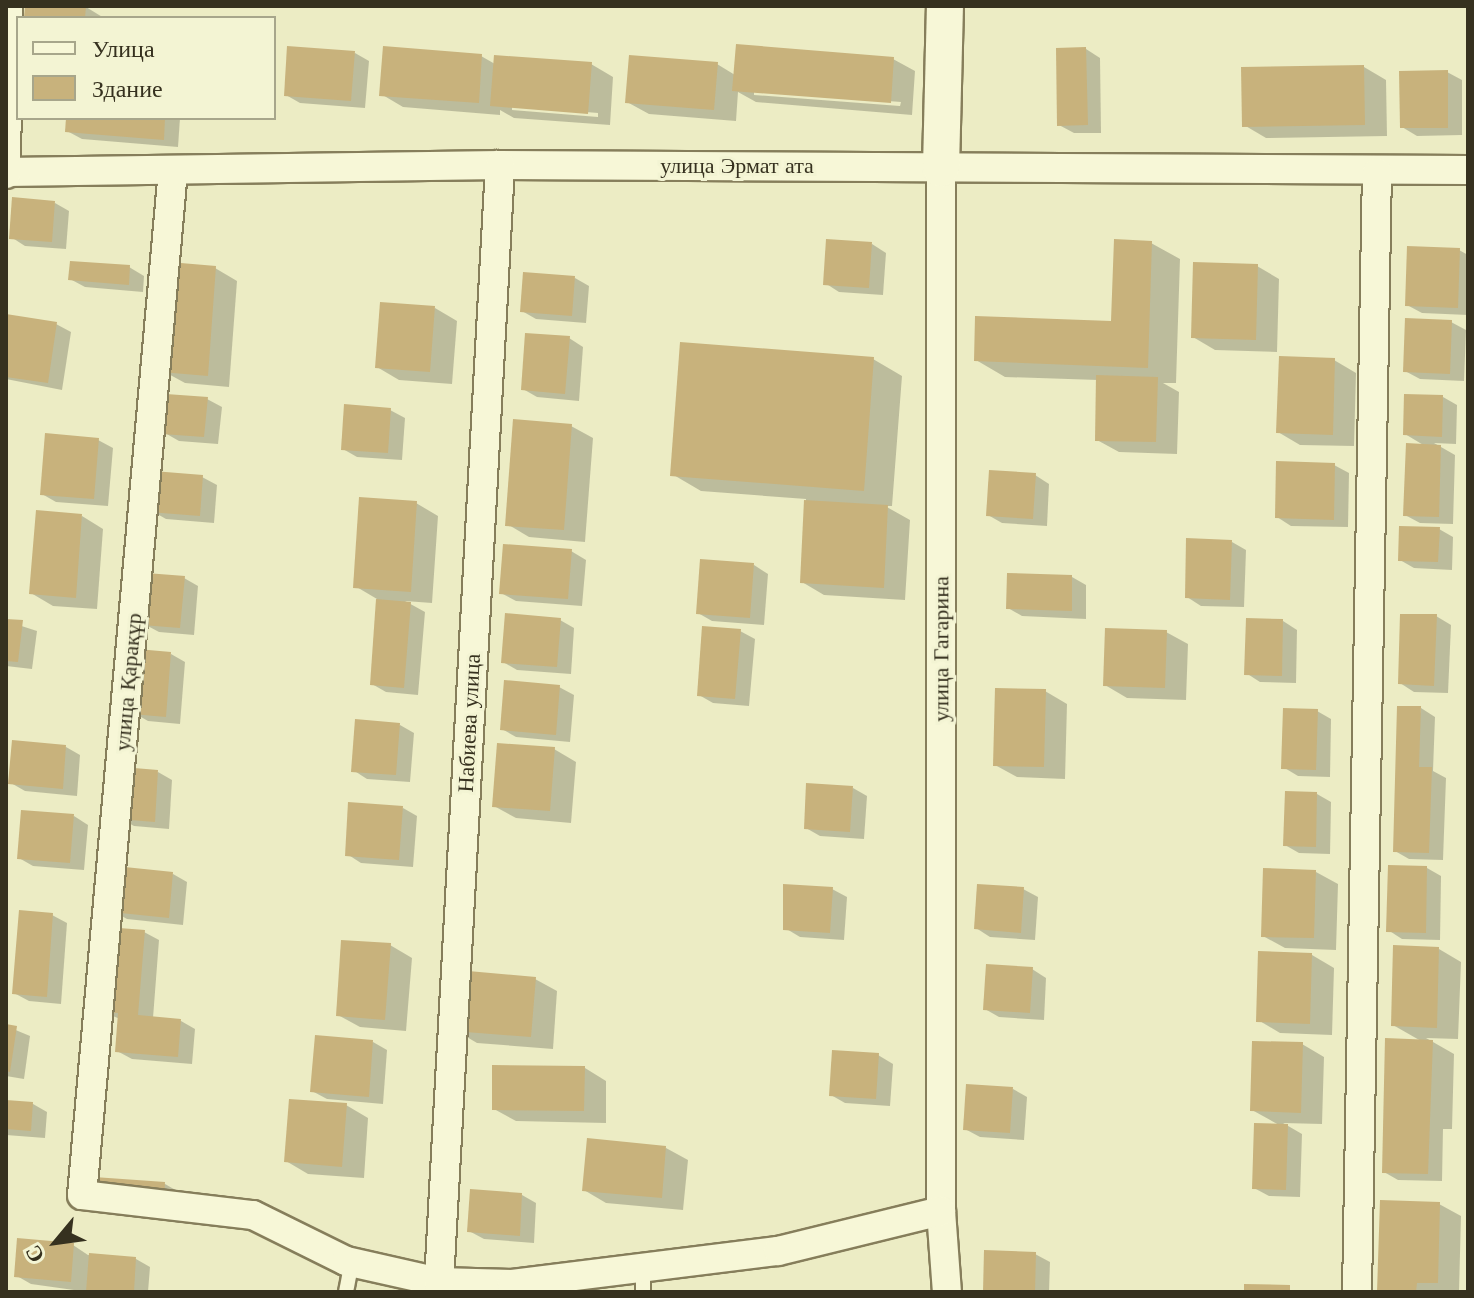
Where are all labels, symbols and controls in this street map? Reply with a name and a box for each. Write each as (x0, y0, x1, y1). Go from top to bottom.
legend (16, 16, 276, 120)
text: Улица (92, 34, 155, 63)
text: Здание (92, 74, 163, 103)
street label: улица Эрмат ата (660, 153, 814, 179)
street label: улица Гагарина (928, 576, 954, 722)
street label: улица Қарақұр (109, 612, 147, 752)
street label: Набиева улица (452, 653, 486, 793)
north arrow (16, 1202, 96, 1282)
text: С (19, 1240, 50, 1267)

